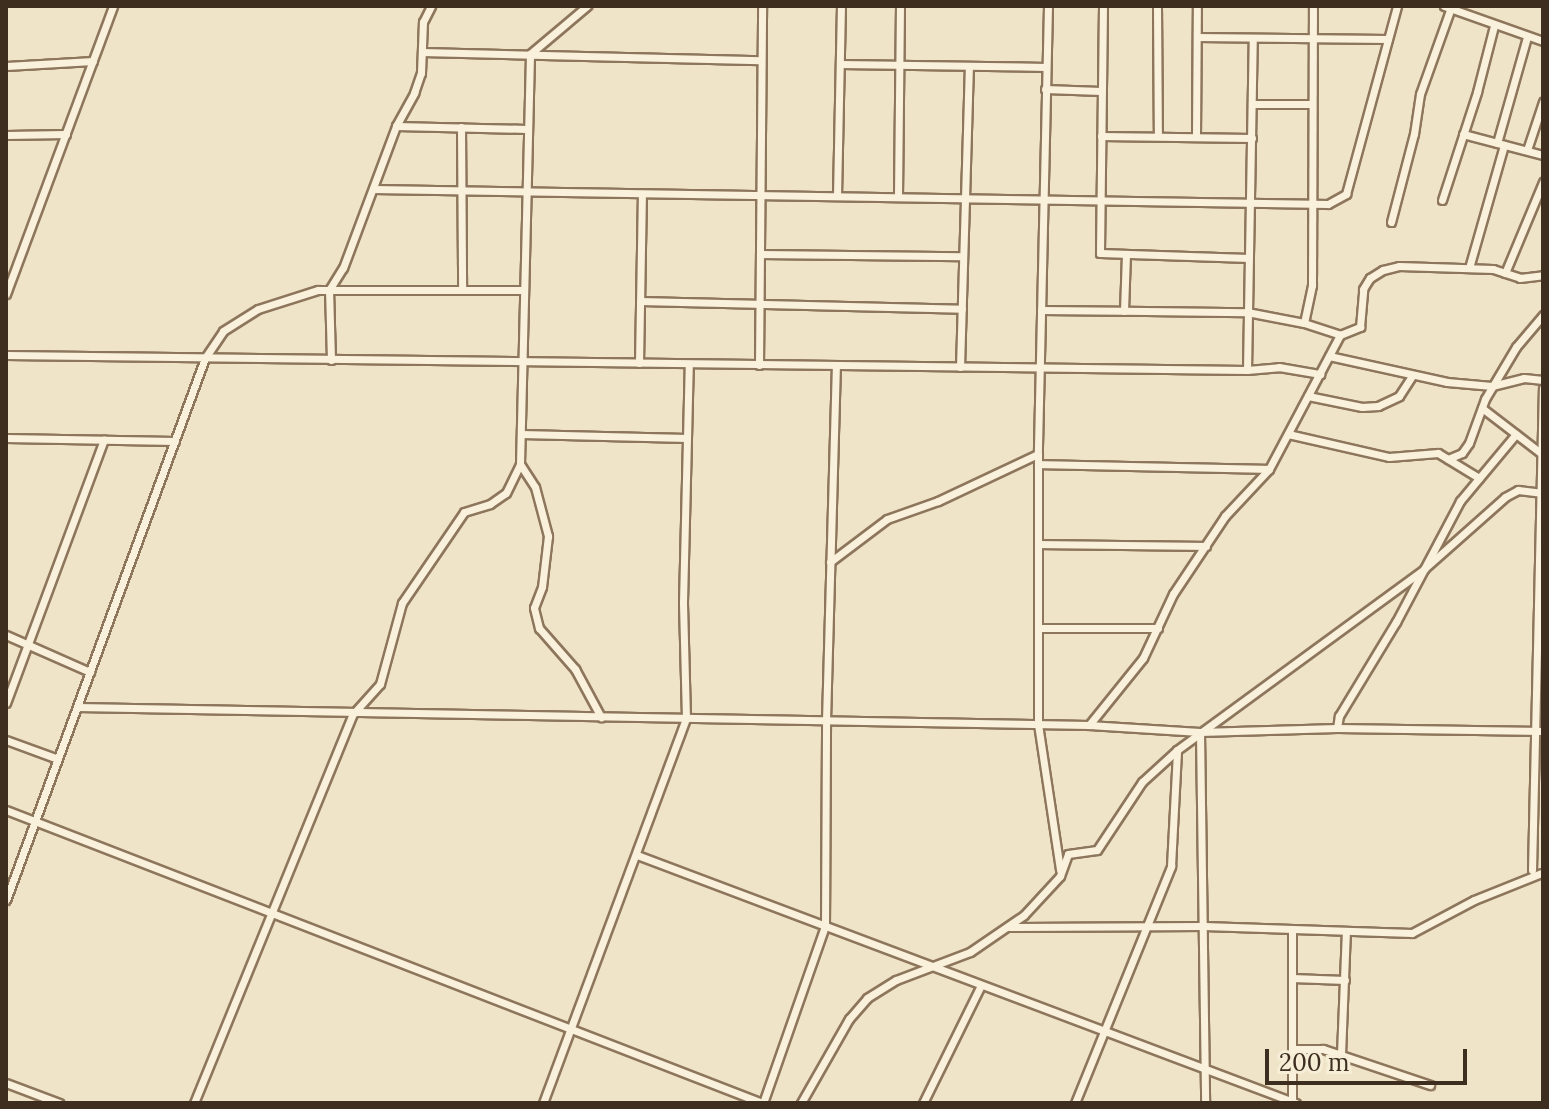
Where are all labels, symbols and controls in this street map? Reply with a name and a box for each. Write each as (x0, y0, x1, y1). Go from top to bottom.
scale bar (1269, 1033, 1471, 1083)
text: 200 m (1279, 1047, 1349, 1078)

